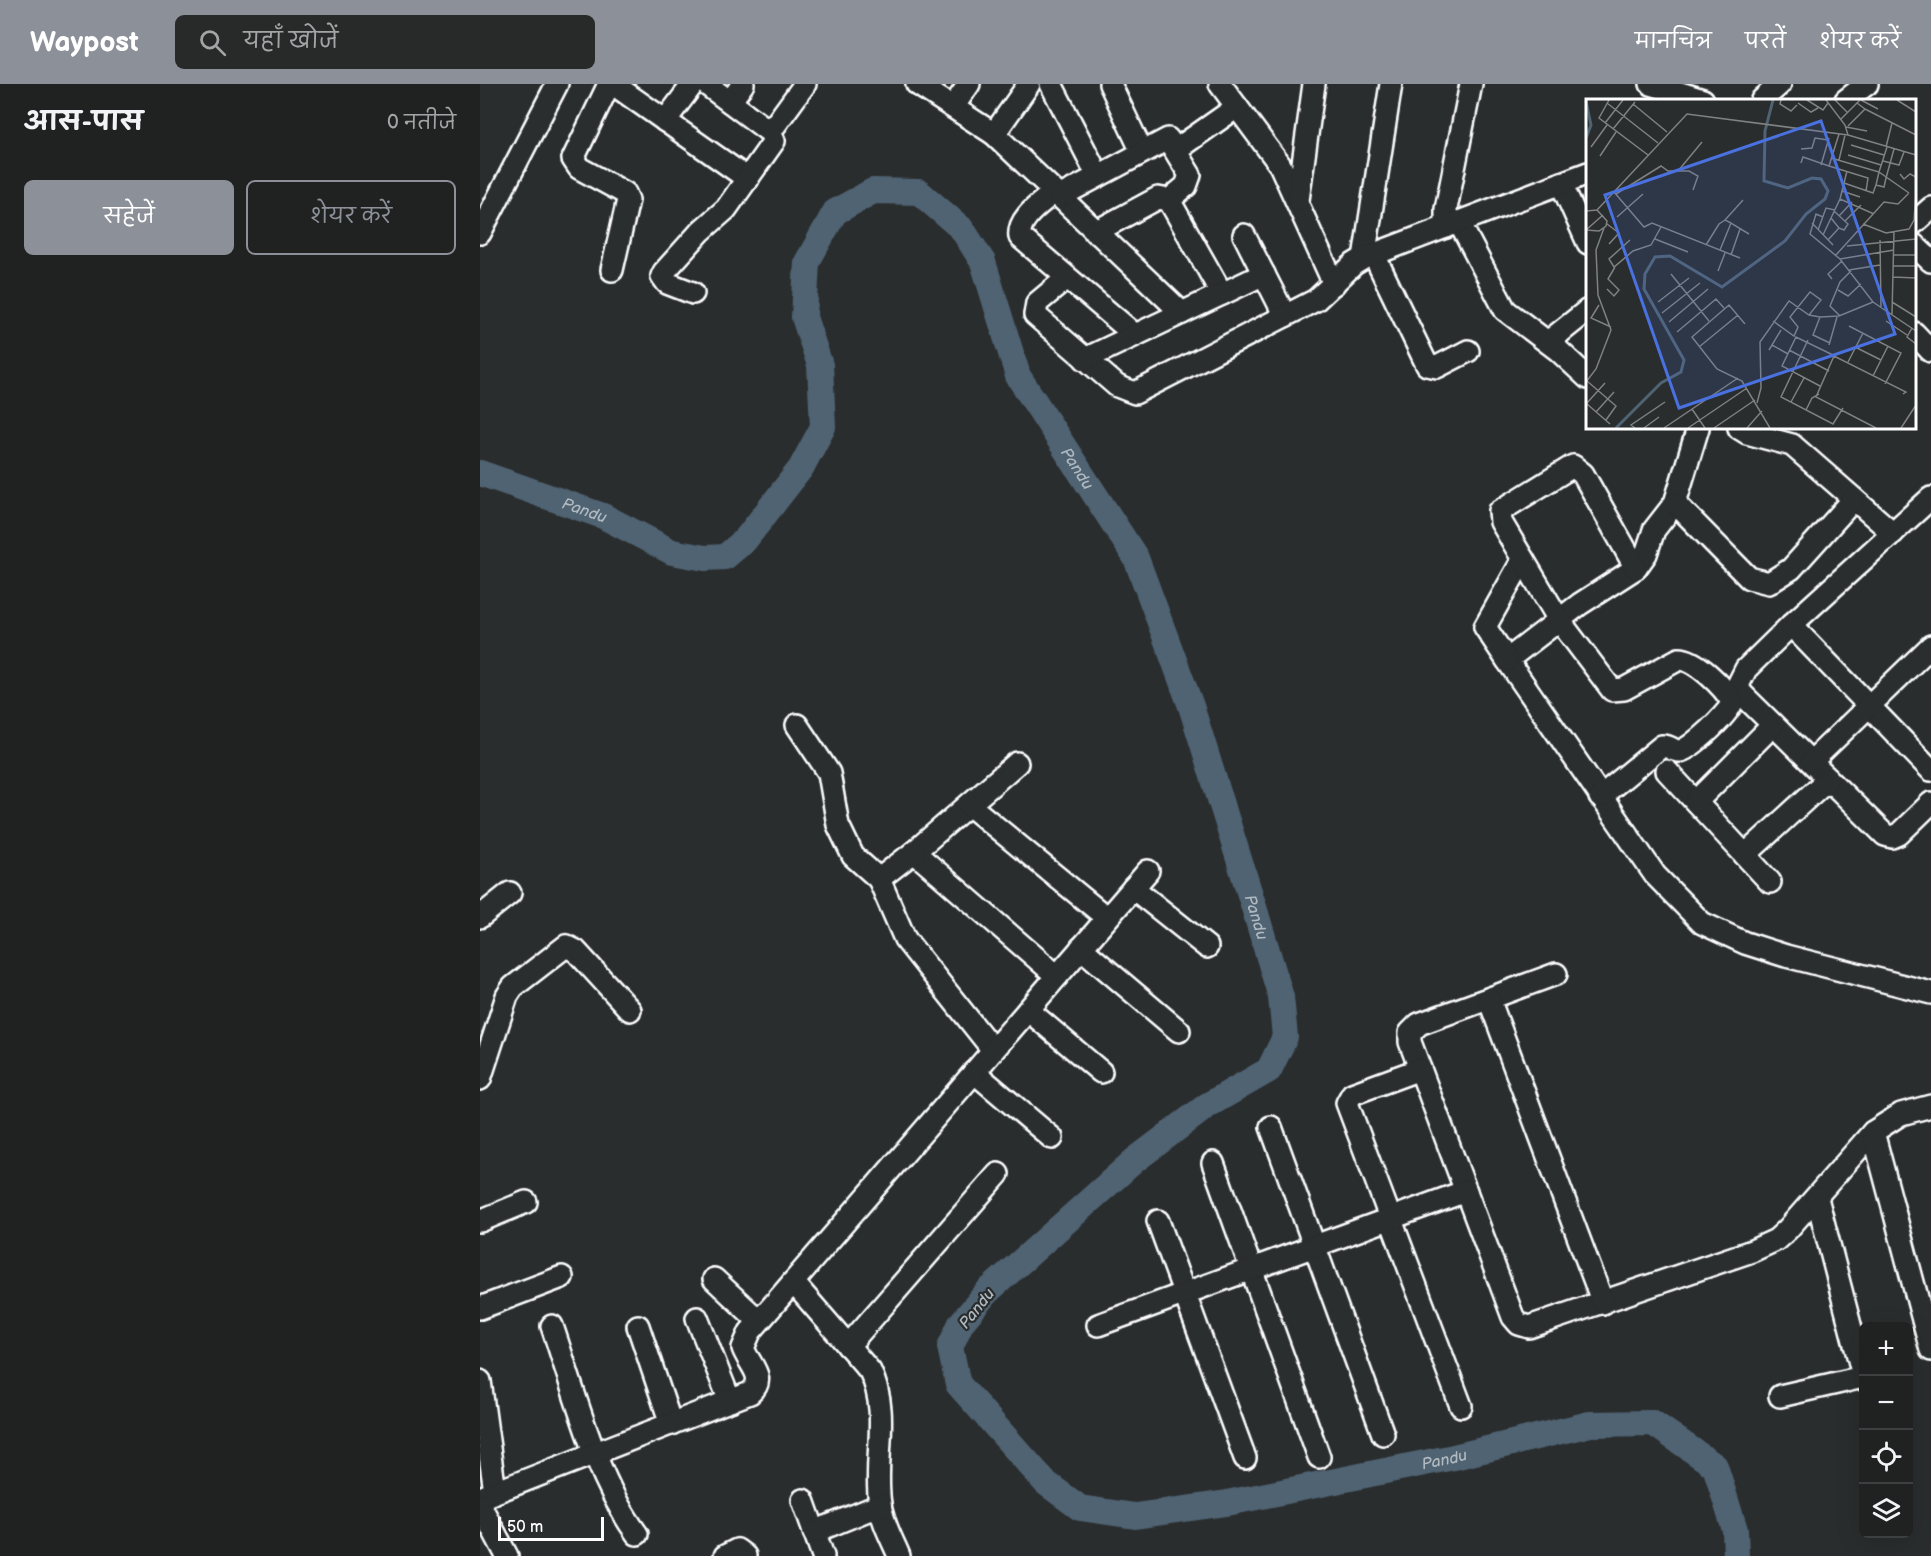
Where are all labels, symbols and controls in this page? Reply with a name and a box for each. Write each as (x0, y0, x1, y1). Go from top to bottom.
search box (175, 15, 595, 69)
text: Waypost (30, 26, 139, 59)
icon: search (196, 26, 229, 59)
text: यहाँ खोजें (244, 28, 338, 55)
text: मानचित्र (1635, 29, 1712, 54)
text: परतें (1745, 29, 1786, 54)
text: शेयर करें (1819, 29, 1901, 54)
inset map (1586, 99, 1916, 429)
text: आस-पास (24, 107, 143, 138)
text: 0 नतीजे (387, 111, 456, 135)
button: सहेजें (24, 180, 234, 255)
button: शेयर करें (246, 180, 456, 255)
water label: Pandu (1056, 444, 1097, 493)
water label: Pandu (559, 494, 609, 528)
water label: Pandu (1240, 892, 1271, 942)
water label: Pandu (955, 1285, 999, 1333)
map controls (1859, 1322, 1913, 1538)
button: + (1859, 1322, 1913, 1376)
button: − (1859, 1376, 1913, 1430)
button: locate (1859, 1430, 1913, 1484)
water label: Pandu (1420, 1446, 1469, 1474)
button: layers (1859, 1484, 1913, 1538)
scale bar (498, 1514, 604, 1542)
text: 50 m (507, 1518, 543, 1537)

